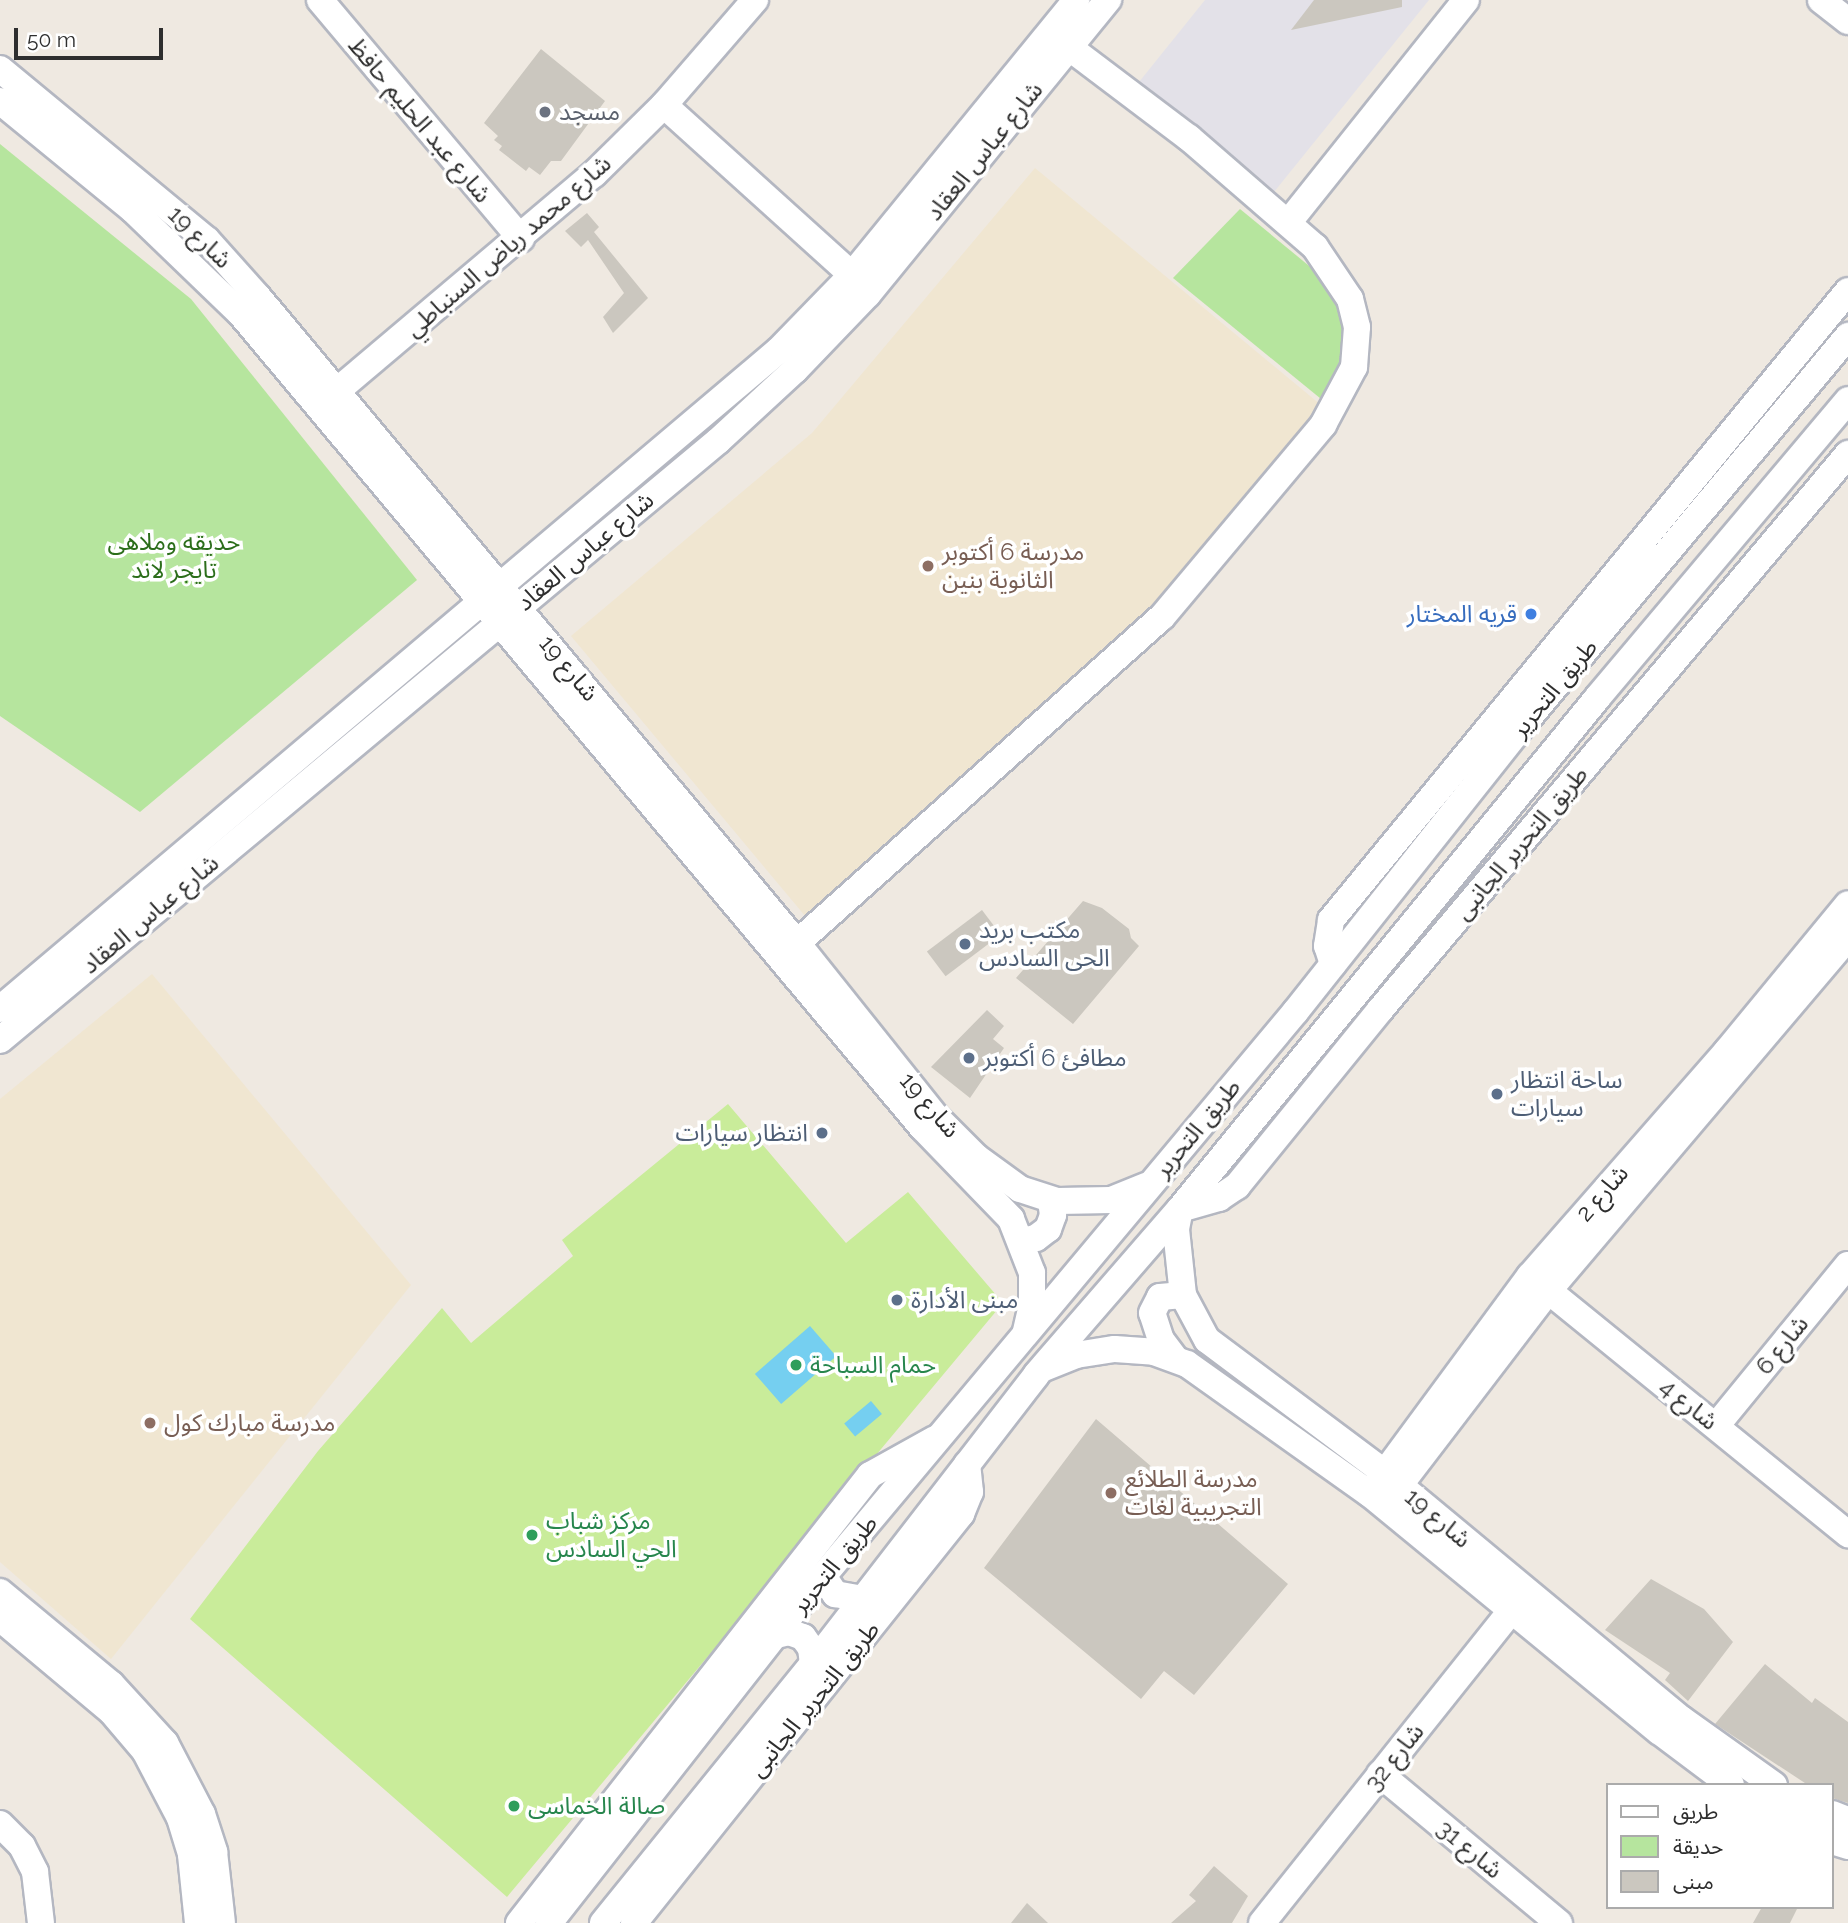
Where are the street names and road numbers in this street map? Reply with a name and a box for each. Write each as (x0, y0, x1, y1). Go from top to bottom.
street label: شارع عبد الحليم حافظ (342, 32, 498, 208)
street label: شارع عباس العقاد (919, 76, 1049, 226)
street label: شارع محمد رياض السنباطي (399, 149, 617, 343)
street label: شارع 19 (162, 200, 238, 274)
street label: شارع عباس العقاد (511, 485, 659, 617)
street label: شارع 19 (533, 629, 605, 707)
street label: طريق التحرير (1505, 633, 1603, 743)
street label: طريق التحرير الجانبى (1448, 760, 1594, 926)
street label: شارع عباس العقاد (76, 848, 224, 980)
street label: شارع 19 (894, 1066, 966, 1144)
street label: طريق التحرير (1148, 1073, 1246, 1183)
street label: شارع 2 (1570, 1159, 1634, 1227)
street label: شارع 6 (1750, 1310, 1814, 1380)
street label: شارع 4 (1654, 1372, 1724, 1436)
street label: شارع 19 (1399, 1482, 1477, 1554)
street label: طريق التحرير (785, 1509, 883, 1619)
street label: طريق التحرير الجانبى (742, 1615, 886, 1783)
street label: شارع 32 (1358, 1718, 1430, 1796)
street label: شارع 31 (1432, 1814, 1508, 1884)

